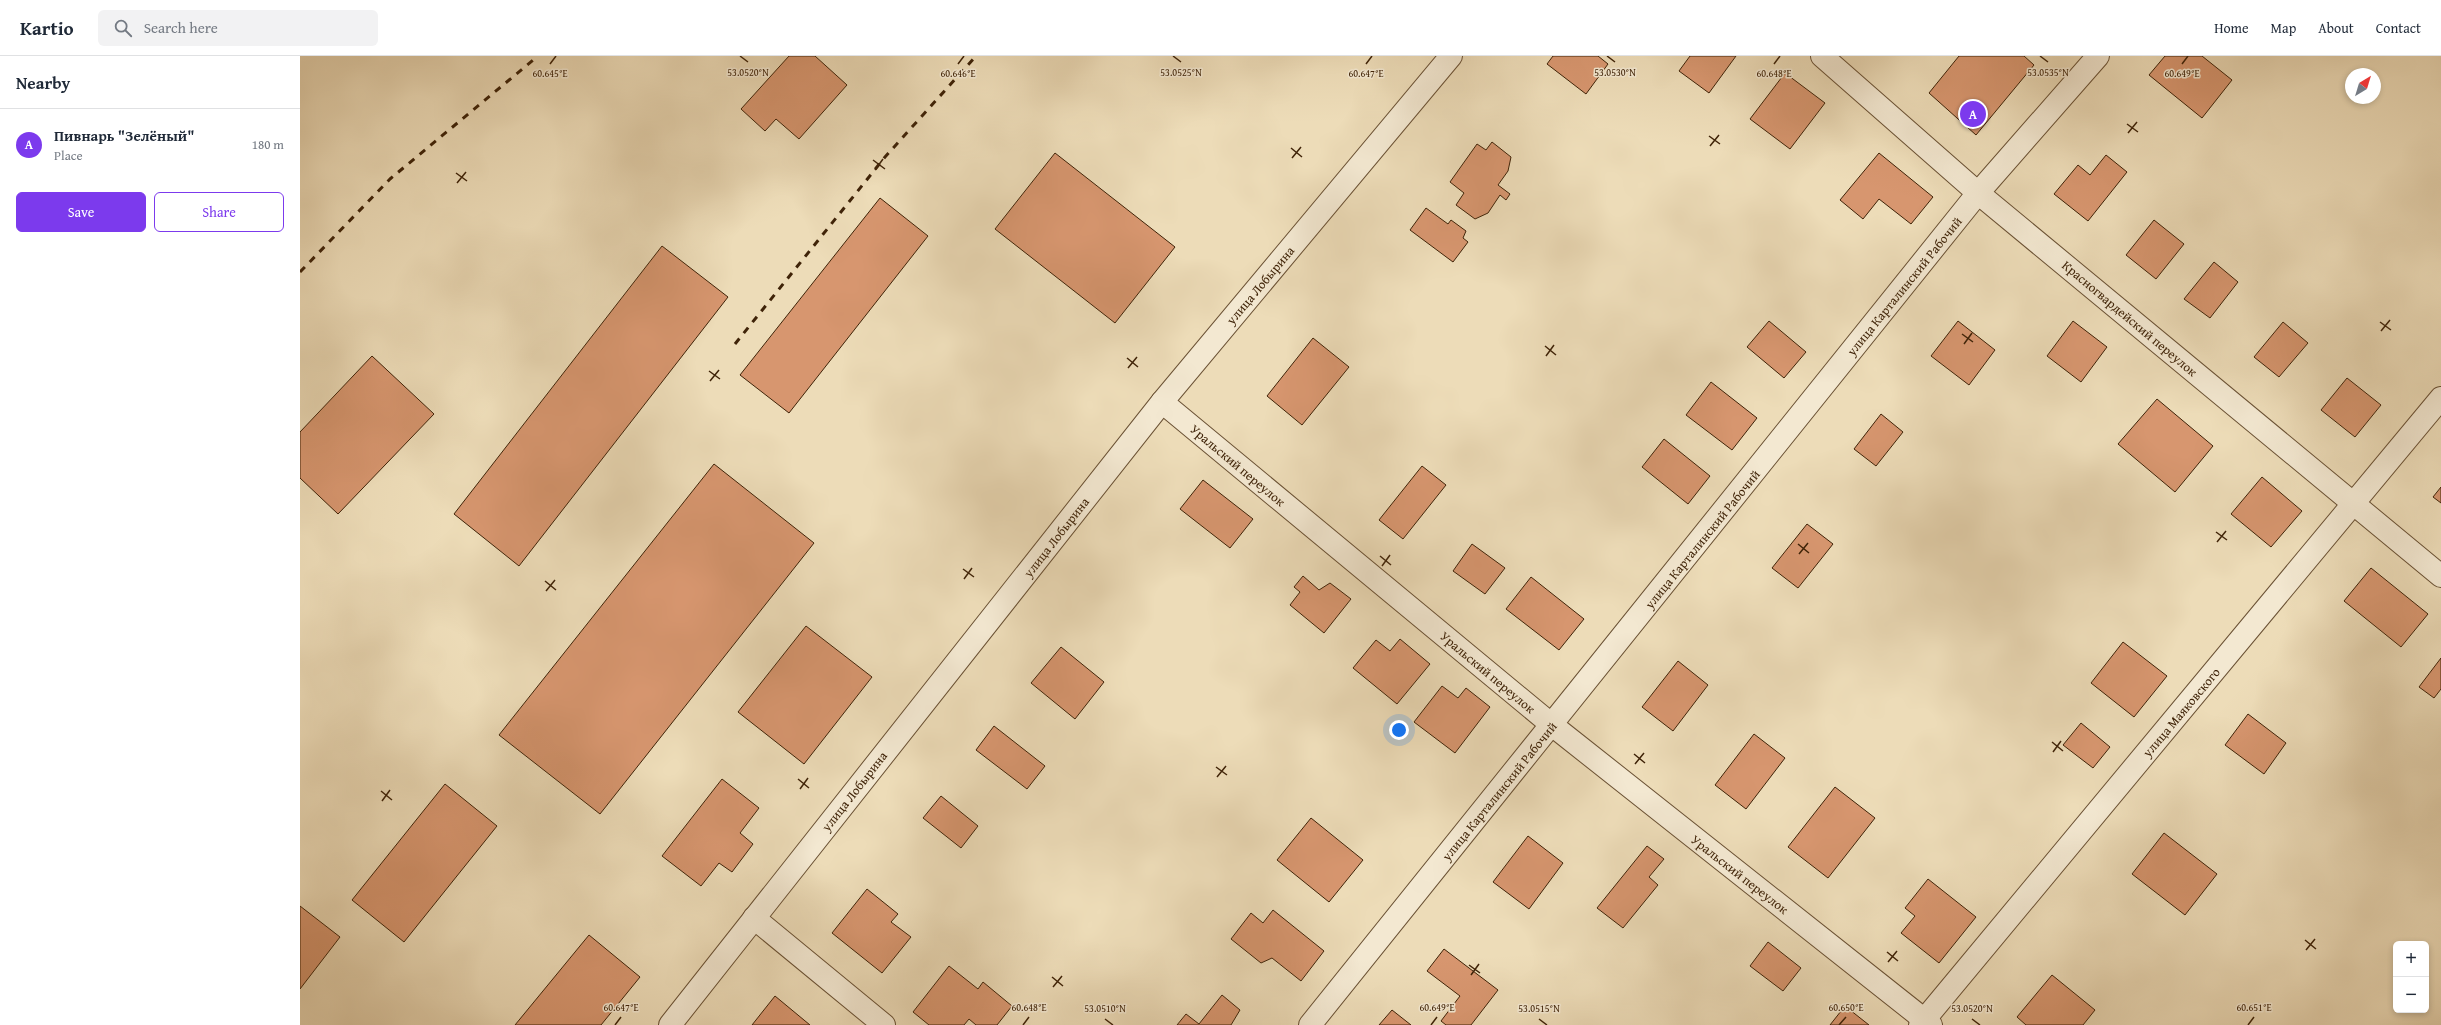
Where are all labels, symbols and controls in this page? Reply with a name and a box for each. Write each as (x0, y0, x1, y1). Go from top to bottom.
search box (98, 10, 378, 46)
text: Kartio (20, 14, 74, 42)
icon: search (112, 17, 134, 39)
text: Search here (144, 17, 218, 38)
text: Home (2214, 18, 2249, 38)
text: Map (2271, 18, 2296, 38)
text: About (2318, 18, 2354, 38)
text: Contact (2376, 18, 2421, 38)
text: 53.0520°N (727, 65, 769, 80)
text: 53.0525°N (1160, 65, 1202, 80)
text: 53.0530°N (1594, 65, 1636, 80)
text: 53.0535°N (2027, 65, 2069, 80)
text: 60.645°E (532, 66, 568, 81)
text: 60.646°E (940, 66, 976, 81)
text: 60.647°E (1348, 66, 1384, 81)
text: 60.648°E (1756, 66, 1792, 81)
text: 60.649°E (2164, 66, 2200, 81)
north arrow (2345, 68, 2381, 104)
text: Nearby (16, 70, 70, 95)
pin: A (1960, 99, 1986, 129)
text: Пивнарь "Зелёный" (54, 125, 194, 146)
text: A (25, 135, 33, 154)
text: 180 m (252, 135, 284, 154)
text: Place (54, 146, 83, 165)
button: Save (16, 192, 146, 232)
button: Share (154, 192, 284, 232)
street label: улица Карталинский Рабочий (1842, 213, 1967, 361)
street label: улица Лобырина (1221, 241, 1299, 329)
street label: Красногвардейский переулок (2058, 256, 2202, 381)
street label: Уральский переулок (1186, 420, 1290, 511)
street label: улица Карталинский Рабочий (1640, 466, 1765, 614)
street label: улица Лобырина (1018, 493, 1094, 582)
street label: Уральский переулок (1436, 627, 1540, 718)
street label: улица Маяковского (2137, 663, 2225, 762)
street label: улица Карталинский Рабочий (1437, 718, 1562, 866)
your location (1389, 720, 1409, 740)
street label: улица Лобырина (816, 747, 892, 836)
street label: Уральский переулок (1687, 830, 1793, 919)
map controls (2393, 941, 2429, 1013)
button: + (2393, 941, 2429, 977)
button: − (2393, 977, 2429, 1013)
text: 60.647°E (603, 1000, 639, 1015)
text: 60.648°E (1011, 1000, 1047, 1015)
text: 60.649°E (1419, 1000, 1455, 1015)
text: 60.650°E (1828, 1000, 1864, 1015)
text: 60.651°E (2236, 1000, 2272, 1015)
text: 53.0510°N (1084, 1001, 1126, 1016)
text: 53.0515°N (1518, 1001, 1560, 1016)
text: 53.0520°N (1951, 1001, 1993, 1016)

